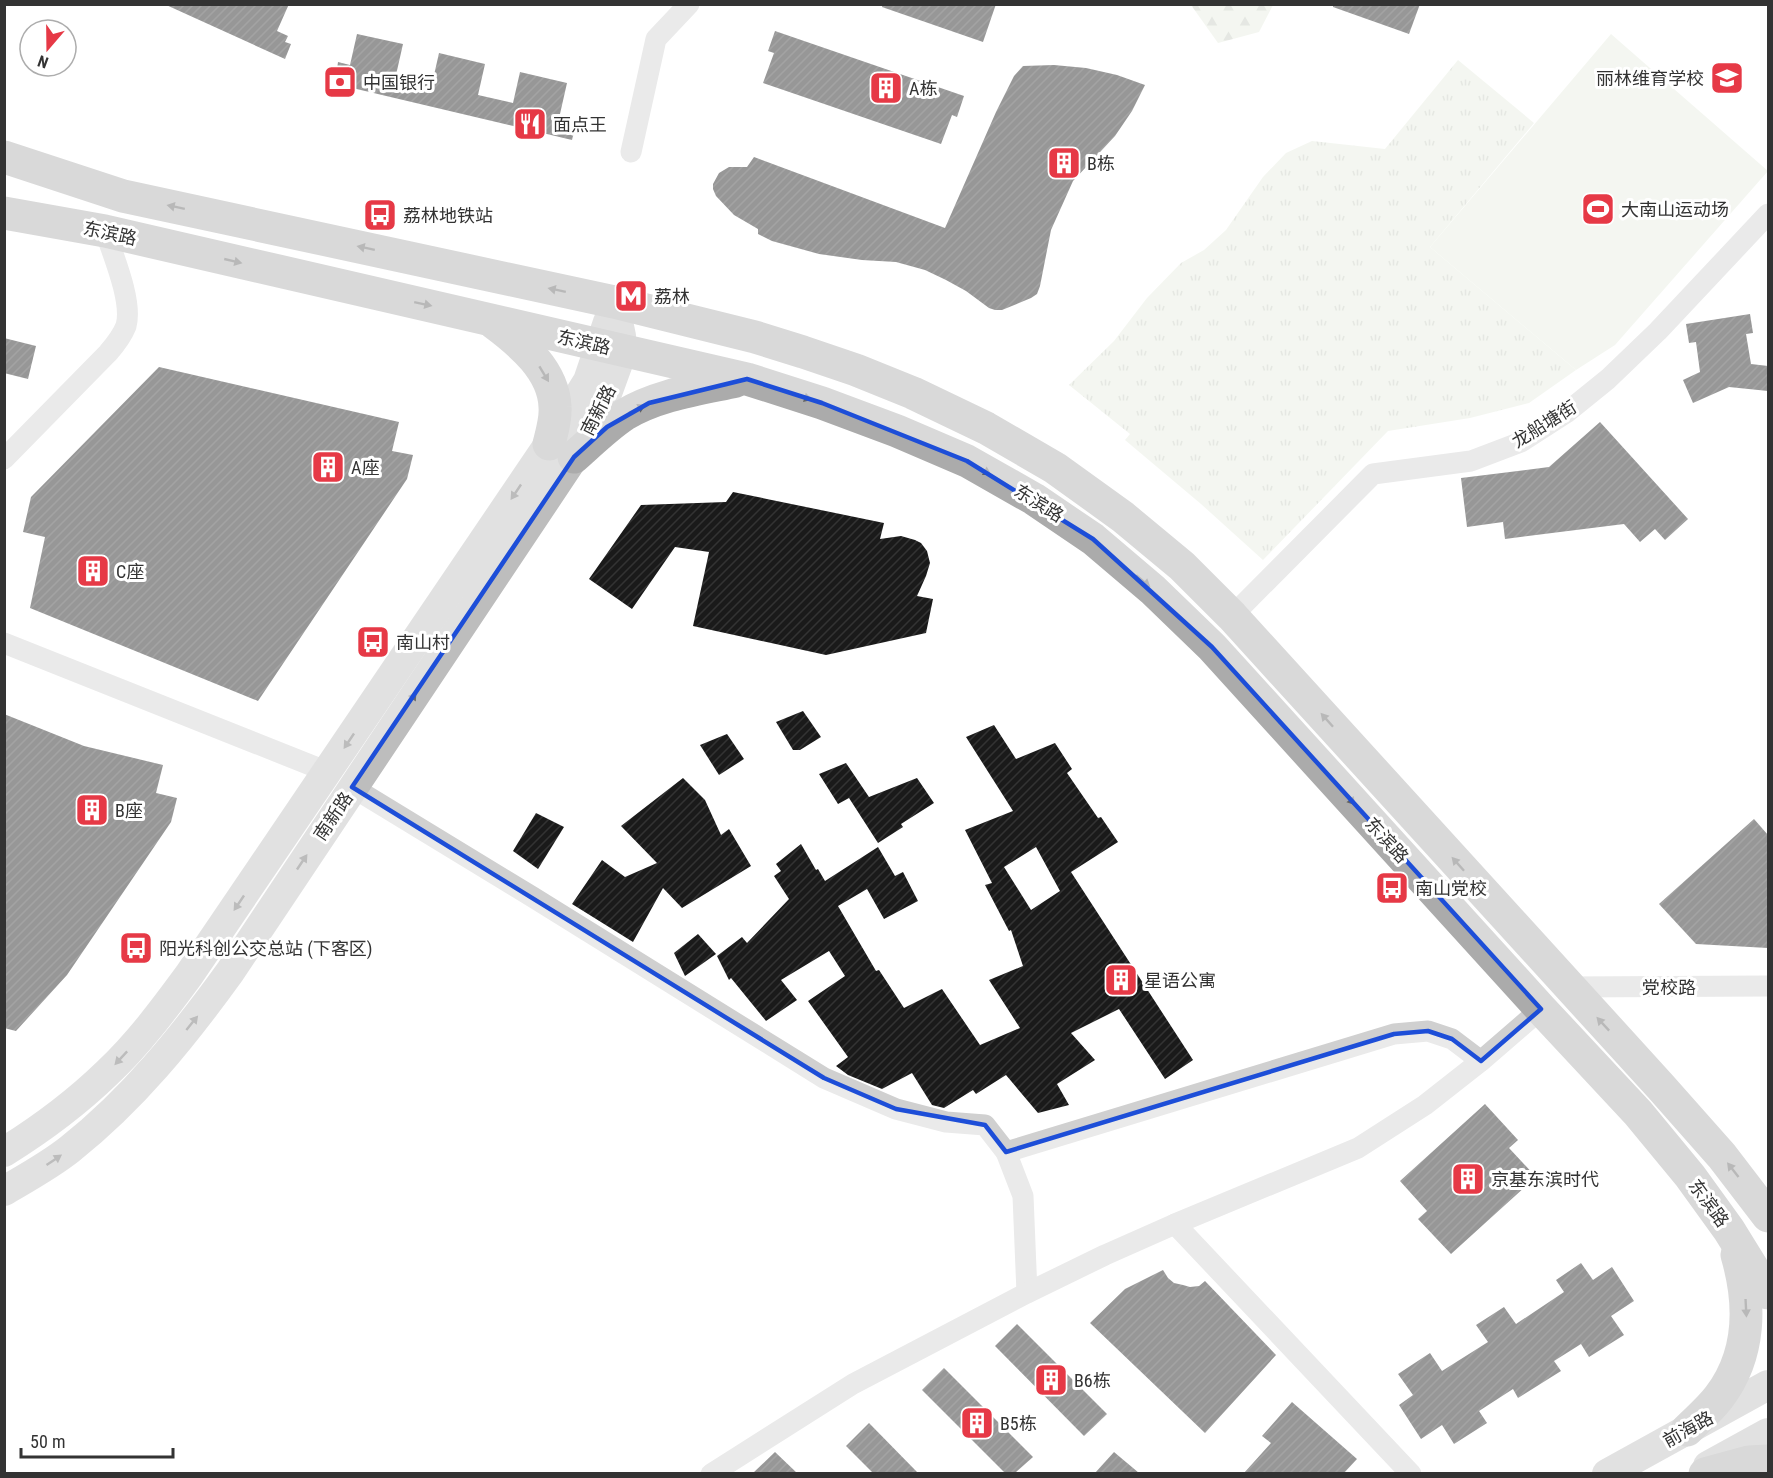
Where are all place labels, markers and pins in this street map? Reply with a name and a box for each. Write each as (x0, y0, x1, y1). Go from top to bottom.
school or university icon: 丽林维育学校 (1709, 60, 1745, 96)
bank icon: 中国银行 (322, 64, 358, 100)
place label: 丽林维育学校 (1596, 68, 1704, 89)
building icon: A栋 (868, 70, 904, 106)
place label: 中国银行 (363, 72, 435, 93)
place label: A栋 (909, 78, 937, 99)
restaurant icon: 面点王 (512, 106, 548, 142)
place label: 面点王 (553, 114, 607, 135)
building icon: B栋 (1046, 145, 1082, 181)
place label: B栋 (1087, 153, 1115, 174)
sports icon: 大南山运动场 (1580, 191, 1616, 227)
bus stop icon: 荔林地铁站 (362, 197, 398, 233)
place label: 大南山运动场 (1621, 199, 1729, 220)
place label: 荔林地铁站 (403, 205, 493, 226)
metro station icon: 荔林 (613, 278, 649, 314)
place label: 荔林 (654, 286, 690, 307)
building icon: A座 (310, 449, 346, 485)
place label: A座 (351, 457, 379, 478)
building icon: C座 (75, 553, 111, 589)
place label: C座 (116, 561, 144, 582)
bus stop icon: 南山村 (355, 624, 391, 660)
place label: 南山村 (396, 632, 450, 653)
building icon: B座 (74, 792, 110, 828)
place label: B座 (115, 800, 143, 821)
bus stop icon: 南山党校 (1374, 870, 1410, 906)
place label: 南山党校 (1415, 878, 1487, 899)
bus stop icon: 阳光科创公交总站 (下客区) (118, 930, 154, 966)
place label: 阳光科创公交总站 (下客区) (159, 938, 373, 960)
building icon: 星语公寓 (1103, 962, 1139, 998)
place label: 星语公寓 (1144, 970, 1216, 991)
building icon: 京基东滨时代 (1450, 1161, 1486, 1197)
place label: 京基东滨时代 (1491, 1169, 1599, 1190)
building icon: B6栋 (1033, 1362, 1069, 1398)
place label: B6栋 (1074, 1370, 1111, 1391)
building icon: B5栋 (959, 1405, 995, 1441)
place label: B5栋 (1000, 1413, 1037, 1434)

